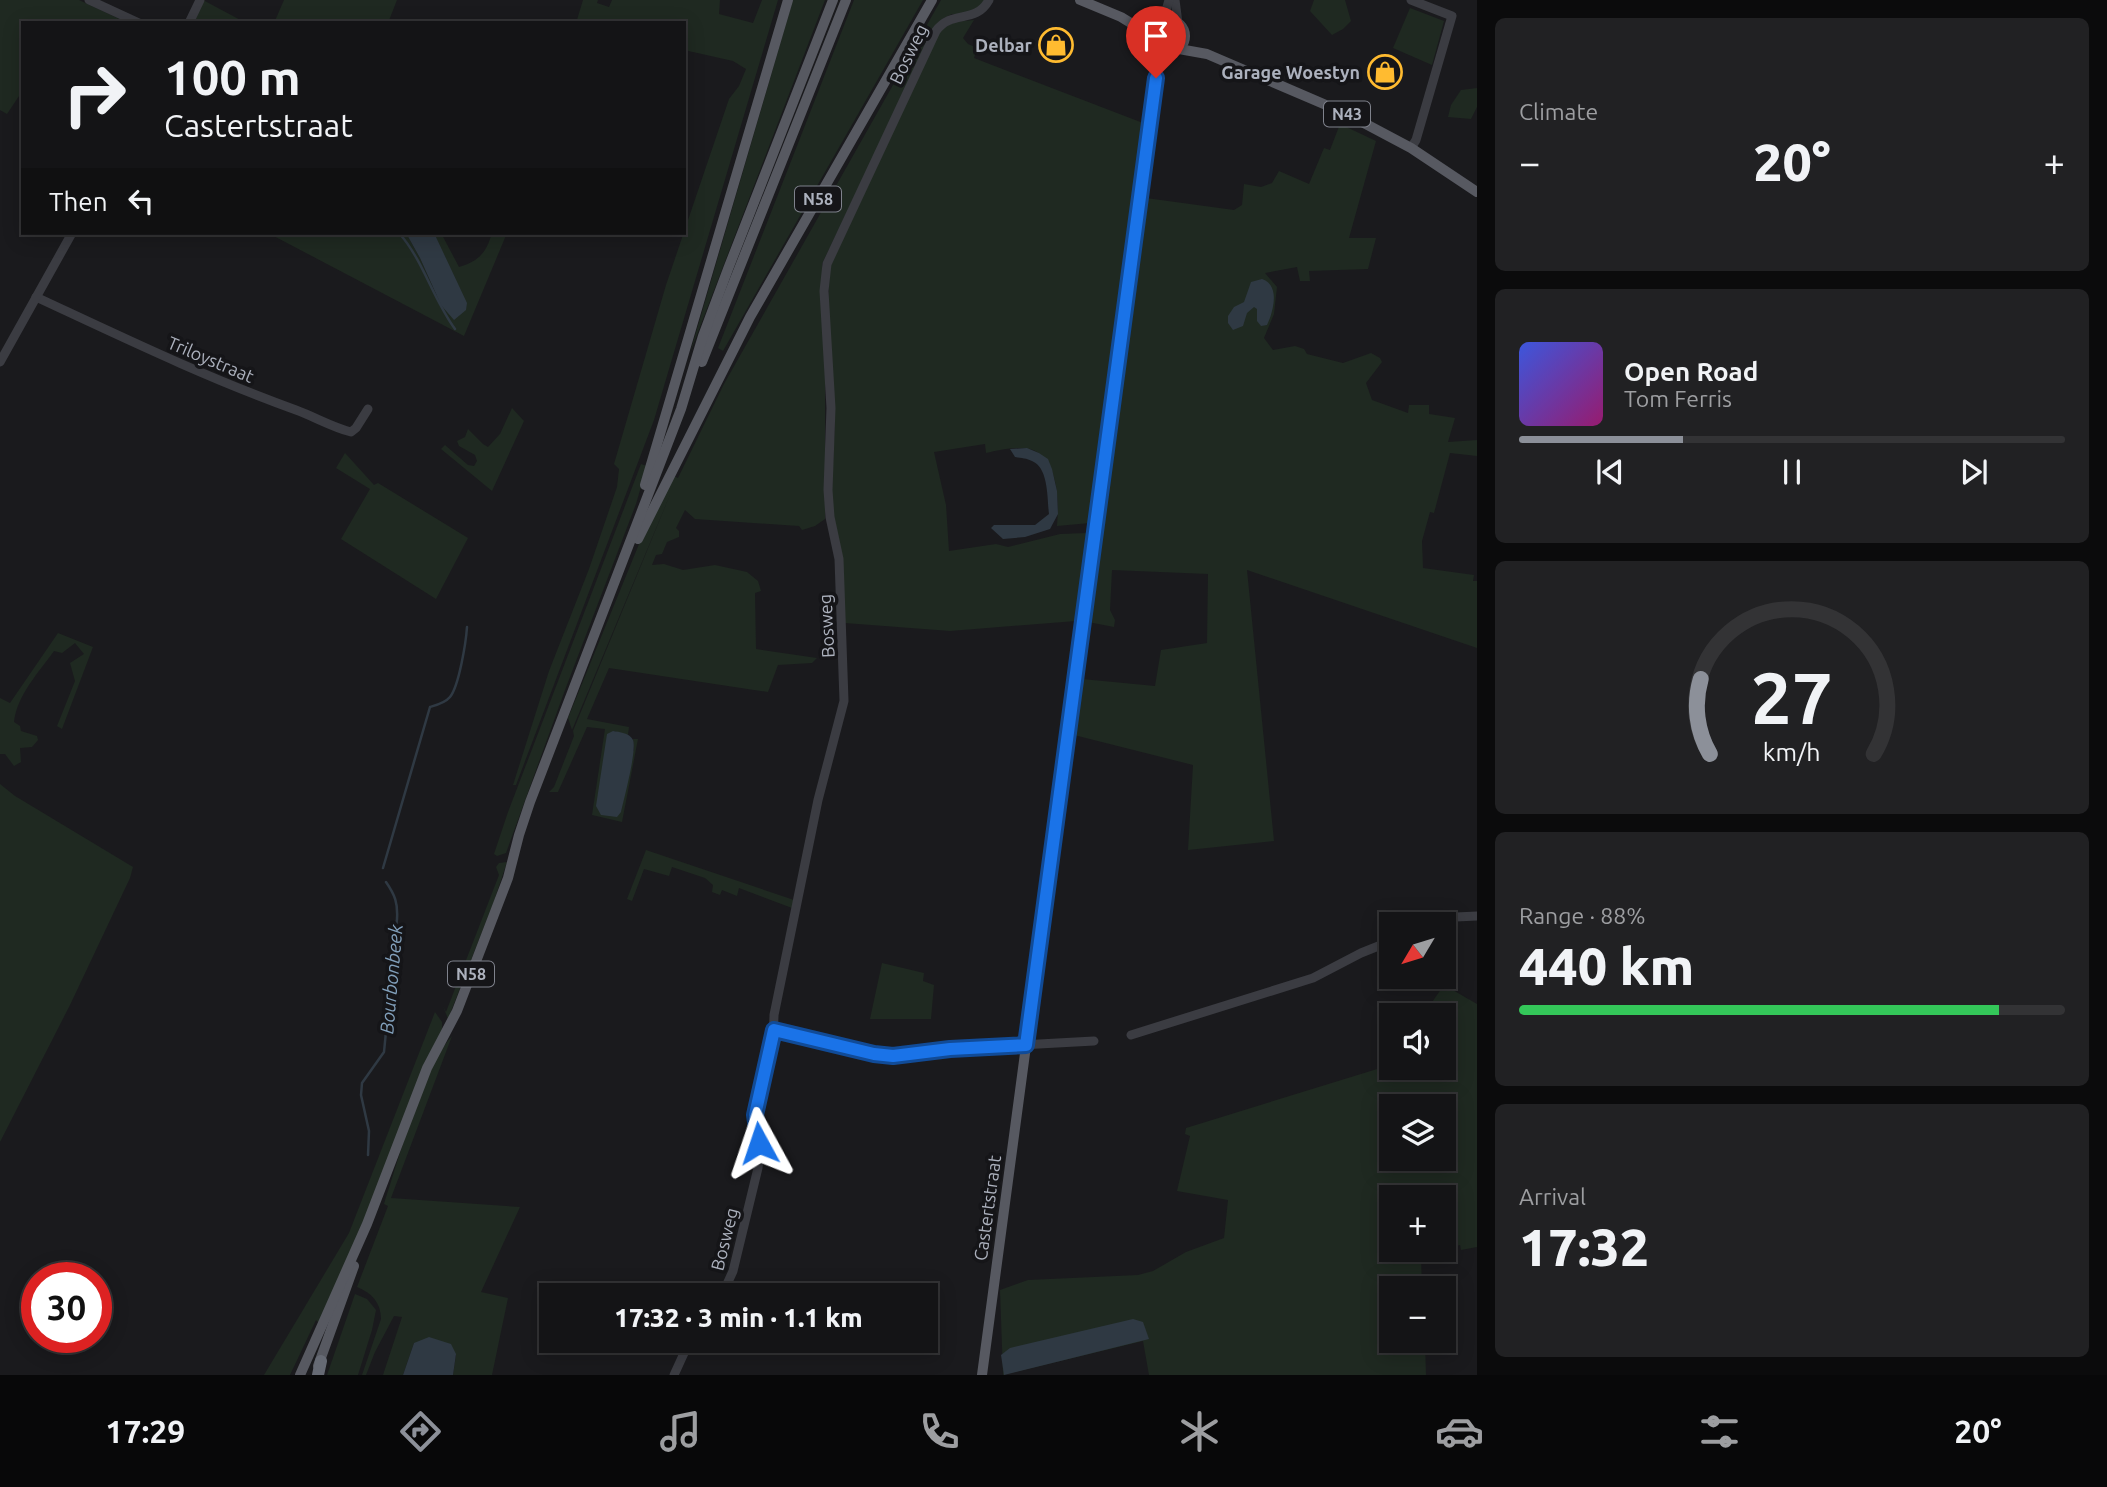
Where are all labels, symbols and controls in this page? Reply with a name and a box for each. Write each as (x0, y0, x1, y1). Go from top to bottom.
pin (1126, 6, 1186, 78)
icon: arrive (1137, 17, 1175, 55)
street label: Bosweg (885, 21, 931, 87)
shop icon: Delbar (1037, 26, 1075, 64)
place label: Delbar (975, 35, 1033, 55)
icon: right (49, 49, 140, 140)
text: 100 m (164, 49, 301, 104)
shop icon: Garage Woestyn (1366, 53, 1404, 91)
place label: Garage Woestyn (1221, 62, 1360, 82)
text: Climate (1519, 99, 1598, 124)
road number: N43 (1324, 102, 1370, 126)
text: Castertstraat (164, 107, 353, 143)
text: 20° (1753, 133, 1831, 191)
text: − (1519, 141, 1540, 183)
text: + (2044, 141, 2065, 183)
icon: left (122, 182, 160, 220)
road number: N58 (795, 186, 841, 211)
text: Then (49, 187, 108, 216)
street label: Triloystraat (165, 332, 257, 386)
text: Open Road (1624, 357, 1758, 386)
text: Tom Ferris (1624, 386, 1732, 411)
icon: previous (1591, 453, 1629, 491)
icon: pause (1773, 453, 1811, 491)
icon: next (1955, 453, 1993, 491)
street label: Bosweg (814, 594, 838, 658)
text: 27 (1751, 656, 1833, 738)
text: km/h (1763, 737, 1821, 765)
text: Range · 88% (1519, 903, 1646, 928)
north arrow (1379, 912, 1456, 989)
map controls (1379, 912, 1456, 1353)
water label: Bourbonbeek (375, 923, 407, 1035)
text: 440 km (1519, 937, 1694, 995)
road number: N58 (448, 962, 494, 986)
button: sound (1379, 1003, 1456, 1080)
button: layers (1379, 1094, 1456, 1171)
position arrow (722, 1106, 796, 1180)
street label: Castertstraat (970, 1154, 1004, 1262)
text: Arrival (1519, 1184, 1586, 1209)
button: + (1379, 1185, 1456, 1262)
street label: Bosweg (707, 1206, 741, 1272)
text: 17:32 (1519, 1218, 1649, 1276)
speed limit sign: 30 (21, 1262, 112, 1353)
button: − (1379, 1276, 1456, 1353)
text: 17:32 · 3 min · 1.1 km (614, 1303, 863, 1332)
icon: directions (396, 1407, 445, 1456)
icon: music (656, 1407, 705, 1456)
icon: phone (915, 1407, 964, 1456)
icon: climate (1175, 1407, 1224, 1456)
icon: car (1435, 1407, 1484, 1456)
icon: filters (1695, 1407, 1744, 1456)
text: 17:29 (105, 1413, 185, 1449)
text: 20° (1954, 1413, 2002, 1449)

